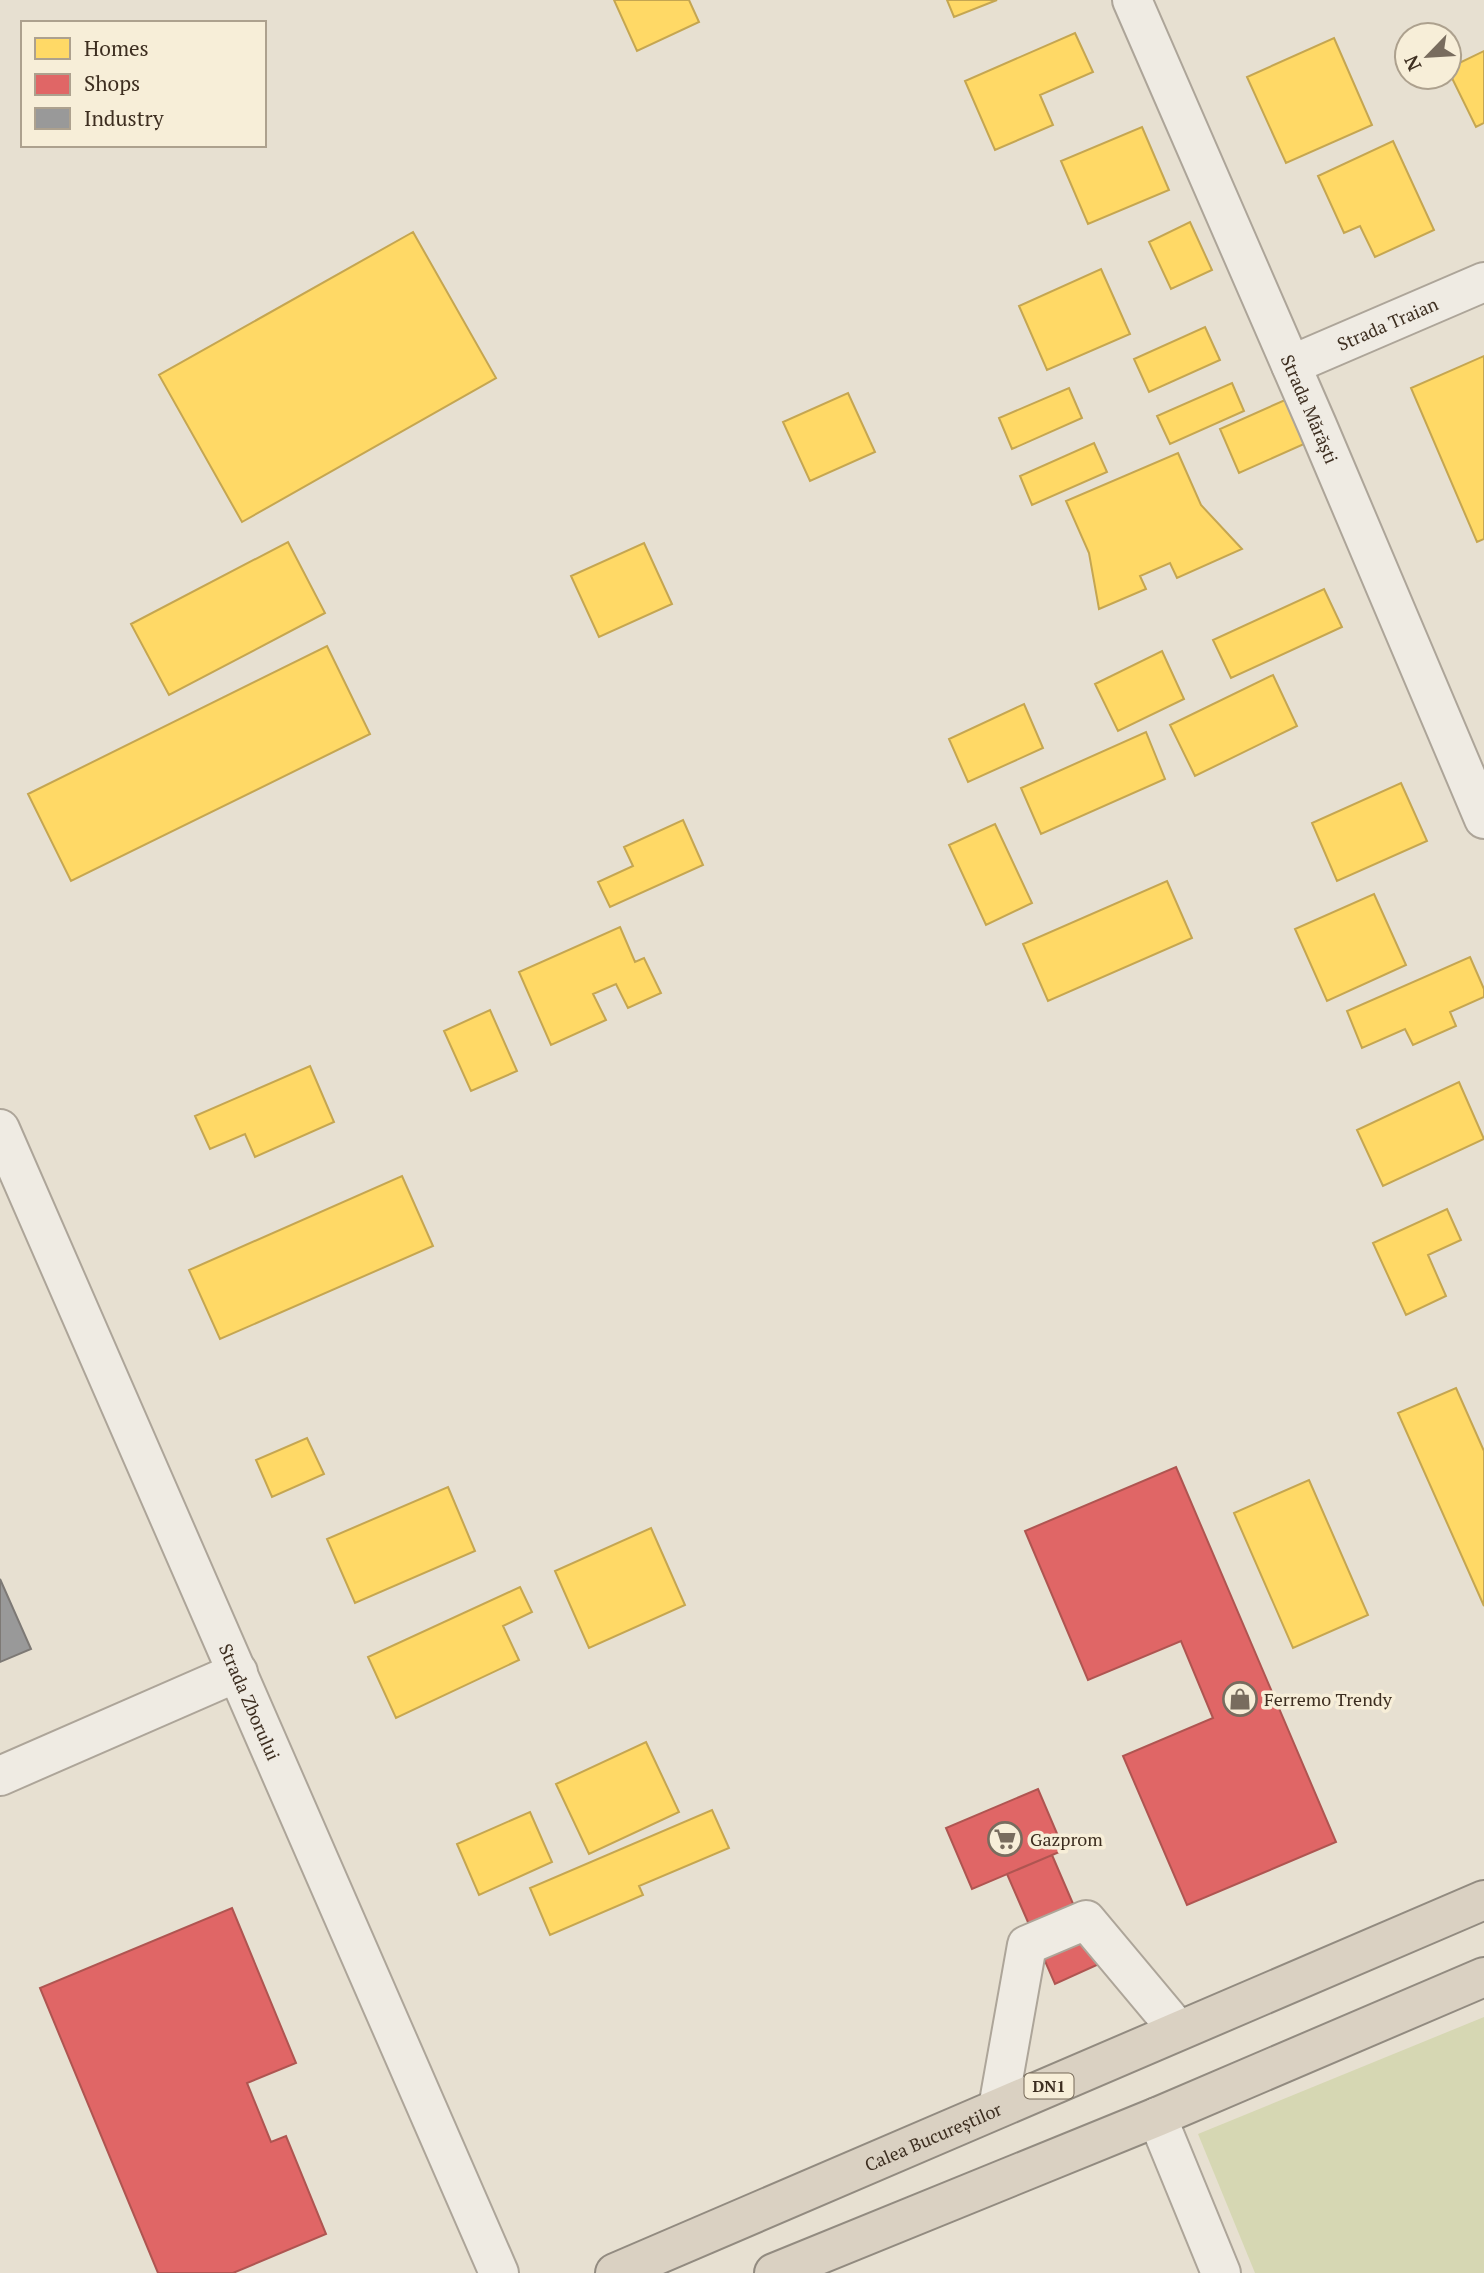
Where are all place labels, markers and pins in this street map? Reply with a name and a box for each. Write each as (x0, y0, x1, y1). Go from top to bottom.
shop icon: Ferremo Trendy (1221, 1680, 1259, 1718)
place label: Ferremo Trendy (1264, 1687, 1393, 1711)
supermarket icon: Gazprom (986, 1820, 1024, 1858)
place label: Gazprom (1030, 1827, 1103, 1851)

